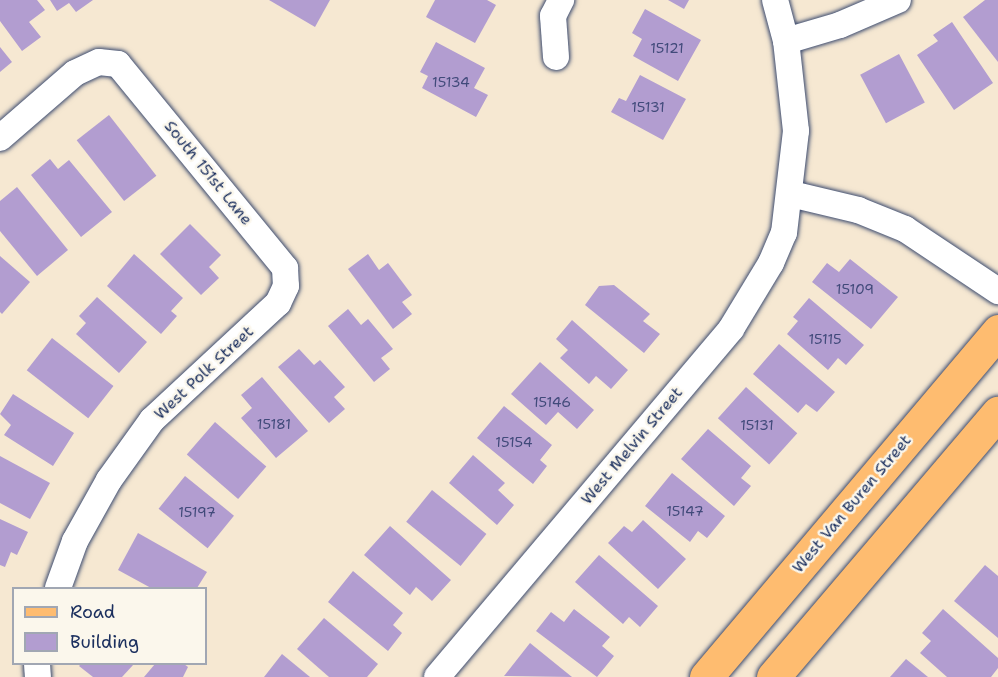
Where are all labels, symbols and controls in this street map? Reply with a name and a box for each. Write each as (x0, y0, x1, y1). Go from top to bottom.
house number: 15121 (650, 40, 684, 56)
house number: 15134 (432, 74, 470, 90)
house number: 15131 (631, 99, 665, 115)
street label: South 151st Lane (160, 117, 256, 229)
house number: 15109 (836, 281, 874, 297)
street label: West Polk Street (150, 322, 258, 424)
house number: 15115 (808, 331, 842, 347)
street label: West Melvin Street (577, 383, 687, 509)
house number: 15146 (533, 394, 571, 410)
house number: 15181 (257, 416, 291, 432)
house number: 15131 (740, 417, 774, 433)
street label: West Van Buren Street (789, 431, 915, 577)
house number: 15154 (495, 434, 533, 450)
house number: 15147 (666, 503, 704, 519)
house number: 15197 (178, 504, 216, 520)
legend (12, 587, 207, 665)
text: Road (70, 600, 115, 624)
text: Building (70, 630, 139, 654)

